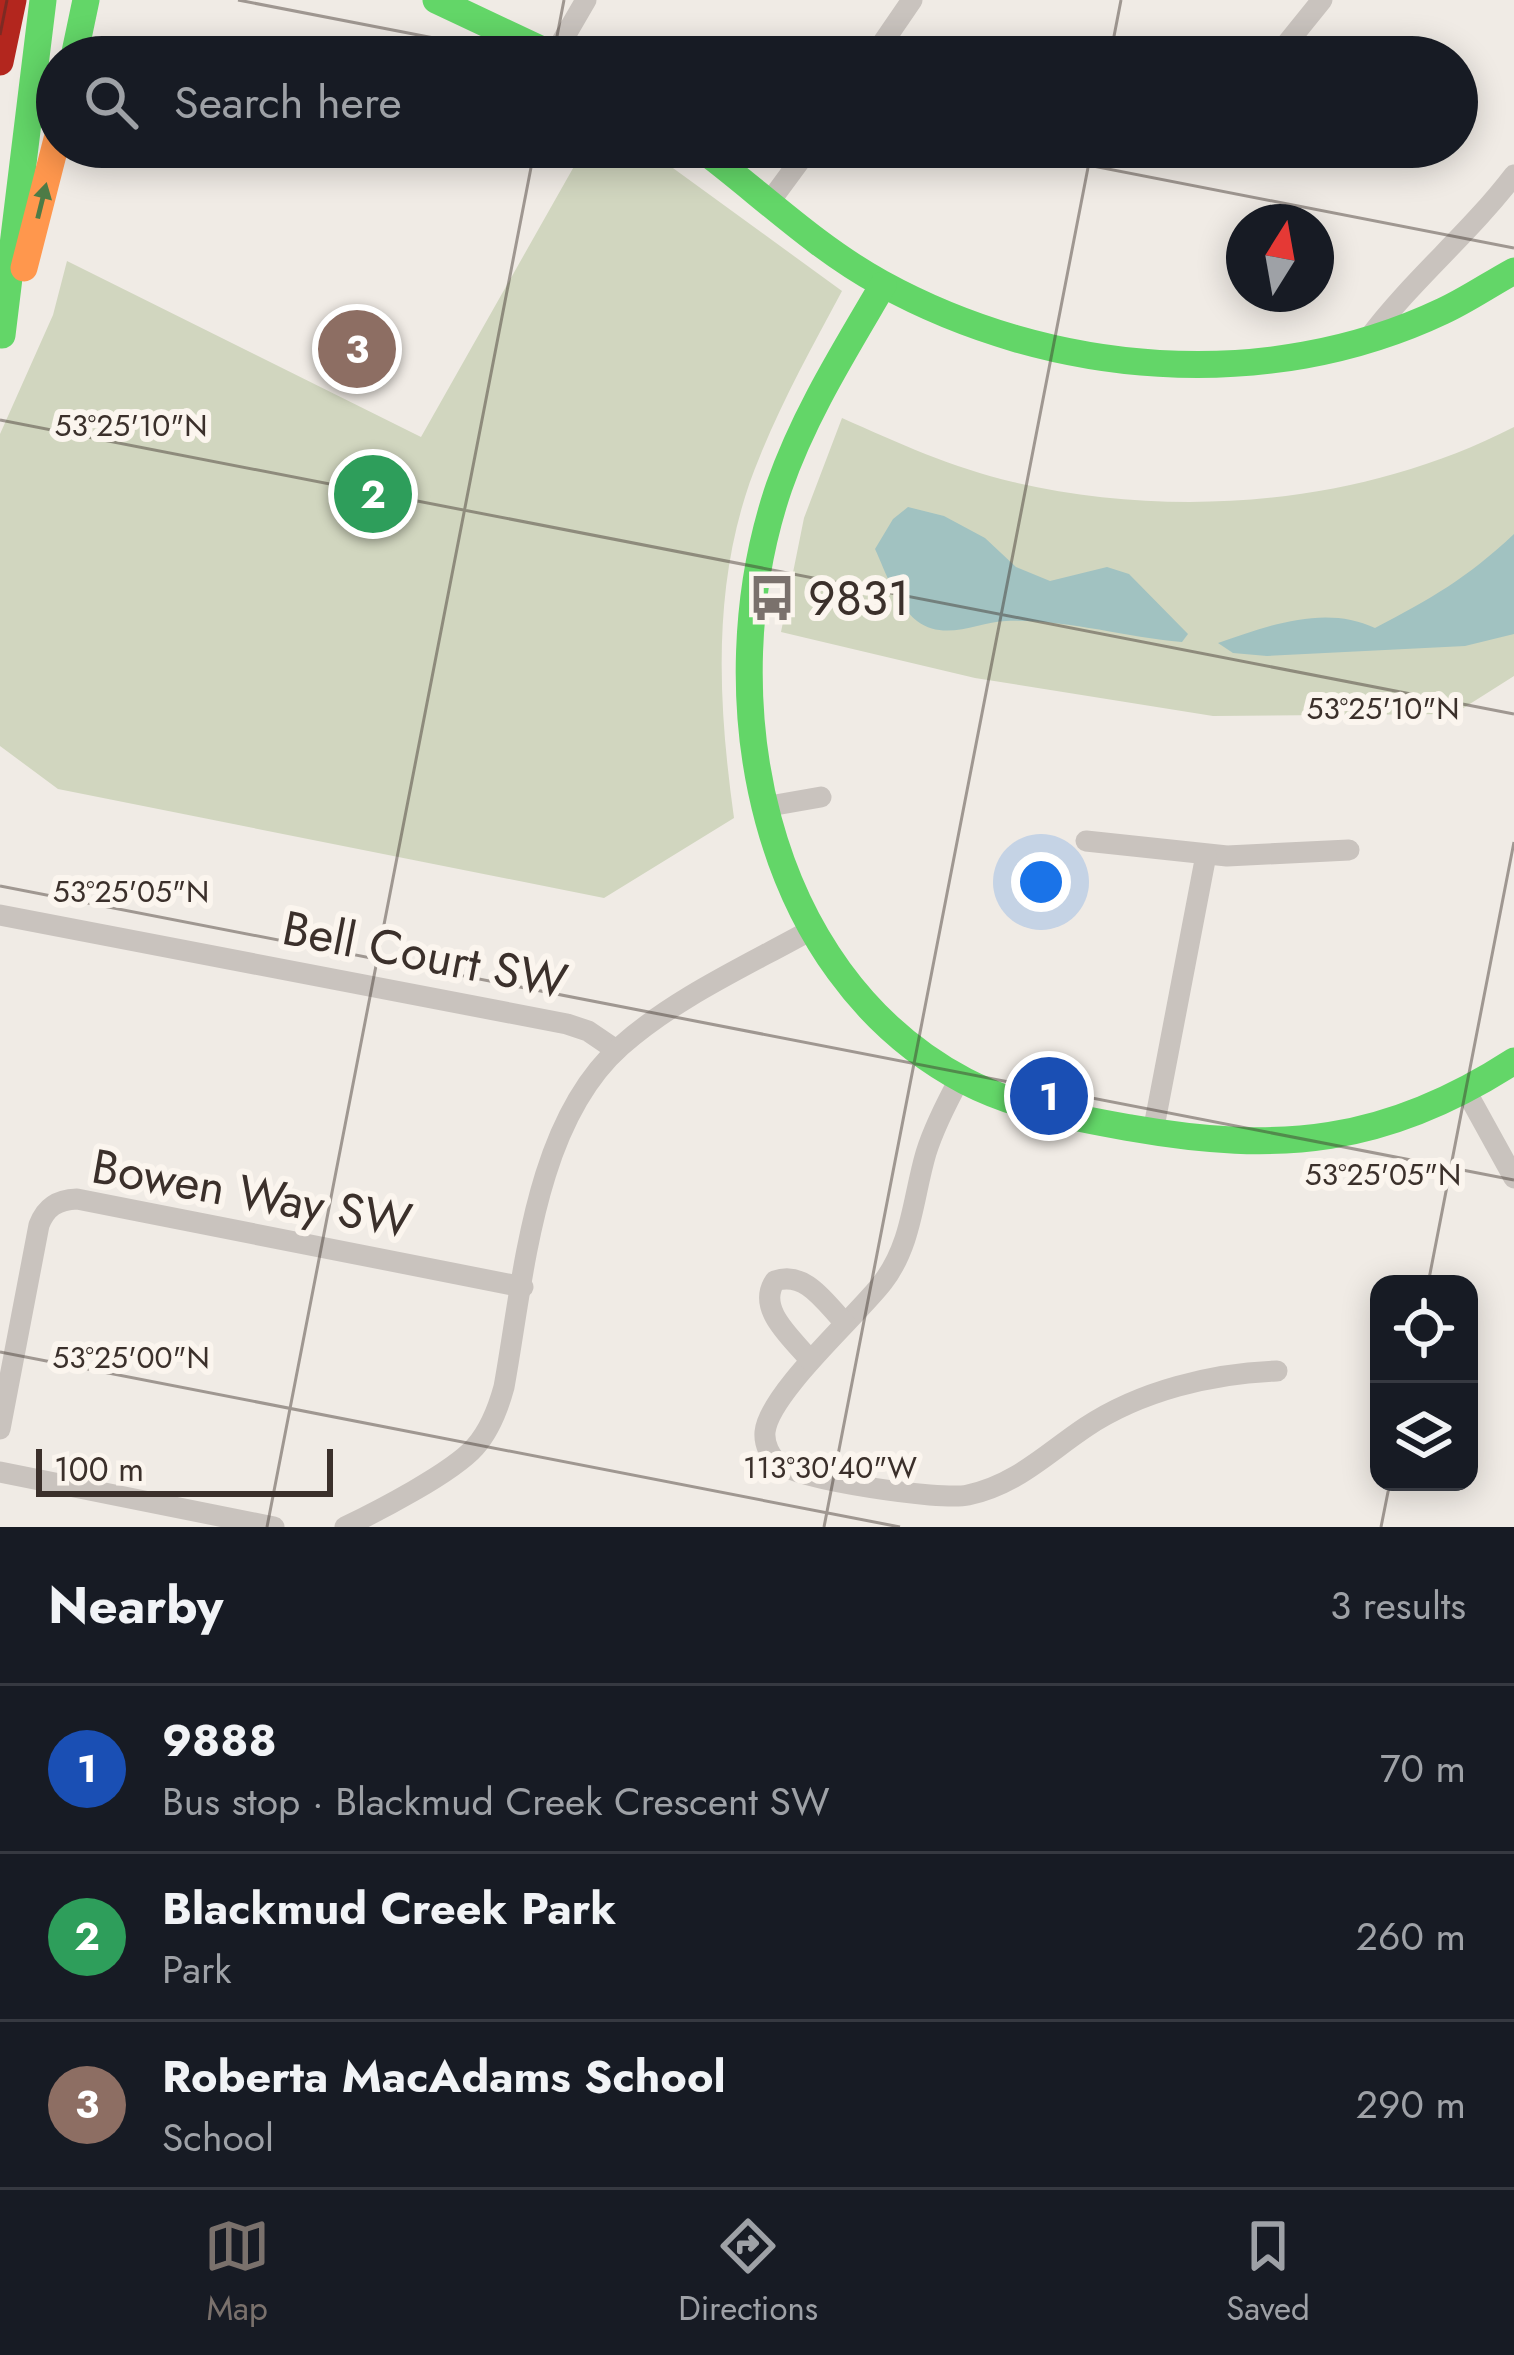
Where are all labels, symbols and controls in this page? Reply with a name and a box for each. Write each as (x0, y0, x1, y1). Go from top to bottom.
search box (36, 36, 1478, 168)
icon: search (78, 69, 144, 135)
text: Search here (174, 70, 402, 135)
one-way arrow (33, 182, 52, 219)
north arrow (1226, 204, 1334, 312)
pin: 3 (318, 304, 396, 394)
text: 53°25'10"N (55, 404, 207, 447)
pin: 2 (334, 449, 412, 539)
place label: 9831 (808, 564, 910, 633)
bus stop icon: 9831 (747, 573, 797, 623)
text: 53°25'10"N (1307, 687, 1459, 730)
your location (1011, 852, 1071, 912)
text: 53°25'05"N (53, 870, 209, 913)
street label: Bell Court SW (277, 893, 574, 1016)
pin: 1 (1010, 1051, 1088, 1141)
street label: Bowen Way SW (87, 1131, 418, 1256)
text: 53°25'05"N (1305, 1153, 1461, 1196)
map controls (1370, 1275, 1478, 1491)
button: locate (1370, 1275, 1478, 1383)
text: 53°25'00"N (52, 1336, 210, 1379)
button: layers (1370, 1383, 1478, 1491)
scale bar (36, 1443, 333, 1496)
text: 100 m (54, 1446, 144, 1493)
text: 113°30'40"W (743, 1446, 917, 1489)
text: Nearby (48, 1568, 223, 1642)
text: 3 results (1330, 1577, 1466, 1634)
text: 9888 (162, 1708, 277, 1773)
text: 1 (77, 1740, 97, 1797)
text: 70 m (1380, 1740, 1466, 1797)
text: Bus stop · Blackmud Creek Crescent SW (162, 1773, 830, 1830)
text: Blackmud Creek Park (162, 1876, 616, 1941)
text: 2 (74, 1908, 100, 1965)
text: 260 m (1356, 1908, 1466, 1965)
text: Park (162, 1941, 232, 1998)
text: Roberta MacAdams School (162, 2044, 726, 2109)
text: 3 (75, 2076, 99, 2133)
text: 290 m (1356, 2076, 1466, 2133)
text: School (162, 2109, 274, 2166)
tab: Map (204, 2213, 270, 2332)
tab: Directions (678, 2213, 818, 2332)
tab: Saved (1226, 2213, 1310, 2332)

